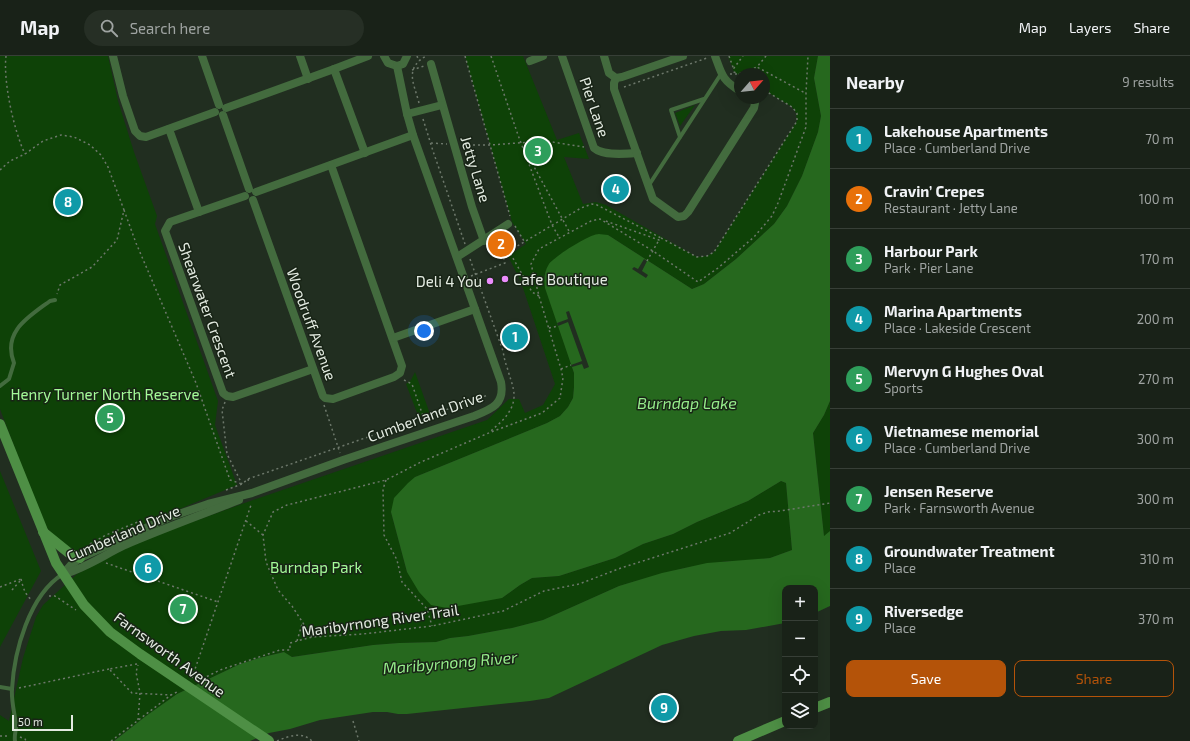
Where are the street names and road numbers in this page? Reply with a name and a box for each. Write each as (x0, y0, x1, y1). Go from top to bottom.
street label: Pier Lane (576, 75, 614, 139)
street label: Jetty Lane (457, 134, 495, 204)
street label: Shearwater Crescent (175, 240, 241, 380)
street label: Woodruff Avenue (283, 265, 341, 383)
street label: Cumberland Drive (365, 387, 485, 445)
street label: Cumberland Drive (63, 501, 183, 565)
street label: Maribyrnong River Trail (300, 600, 460, 640)
street label: Farnsworth Avenue (111, 608, 229, 700)

